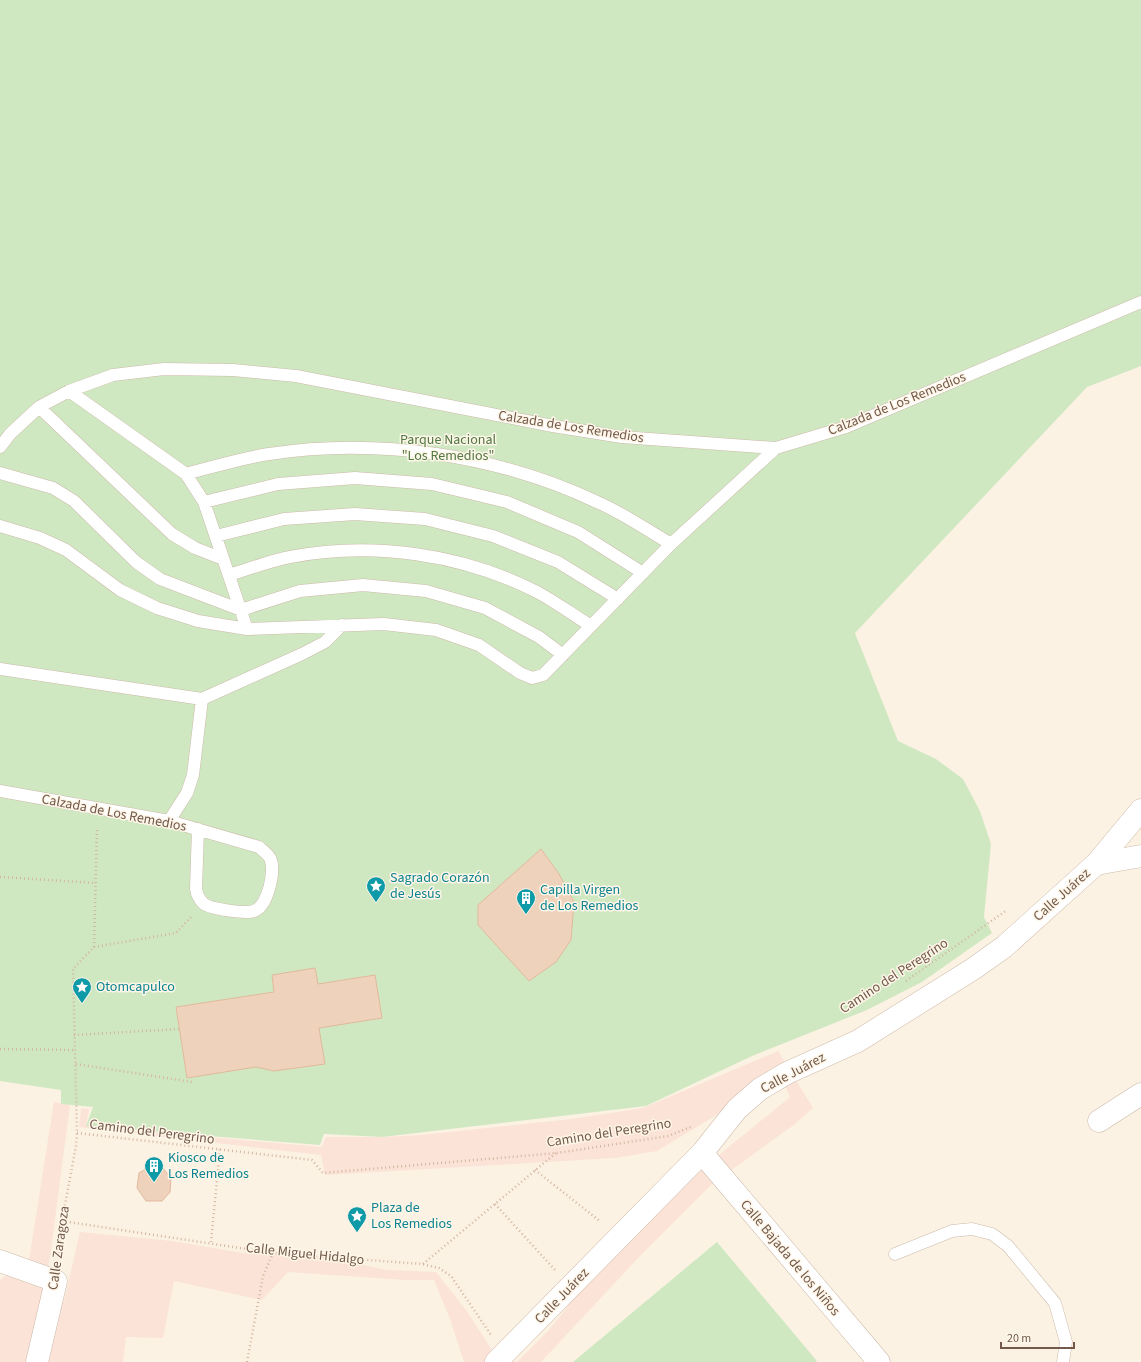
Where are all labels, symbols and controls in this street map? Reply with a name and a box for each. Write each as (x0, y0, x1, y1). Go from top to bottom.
street label: Calzada de Los Remedios (825, 367, 969, 441)
street label: Calzada de Los Remedios (497, 406, 645, 448)
park label: Parque Nacional "Los Remedios" (400, 430, 496, 466)
street label: Calzada de Los Remedios (40, 789, 188, 837)
street label: Calle Juárez (1029, 864, 1095, 926)
place label: Sagrado Corazón de Jesús (390, 868, 490, 904)
place icon: Sagrado Corazón de Jesús (365, 875, 387, 903)
place label: Capilla Virgen de Los Remedios (540, 880, 638, 916)
building icon: Capilla Virgen de Los Remedios (515, 887, 537, 915)
street label: Camino del Peregrino (836, 933, 952, 1019)
place icon: Otomcapulco (71, 976, 93, 1004)
place label: Otomcapulco (96, 977, 175, 997)
street label: Calle Juárez (757, 1048, 829, 1098)
street label: Camino del Peregrino (545, 1113, 673, 1153)
street label: Camino del Peregrino (88, 1114, 216, 1150)
place label: Kiosco de Los Remedios (168, 1148, 249, 1184)
building icon: Kiosco de Los Remedios (143, 1155, 165, 1183)
street label: Calle Bajada de los Niños (735, 1196, 845, 1321)
place label: Plaza de Los Remedios (371, 1198, 452, 1234)
street label: Calle Zaragoza (43, 1205, 75, 1291)
place icon: Plaza de Los Remedios (346, 1205, 368, 1233)
street label: Calle Miguel Hidalgo (245, 1238, 365, 1270)
street label: Calle Juárez (530, 1264, 594, 1328)
scale bar (1001, 1324, 1074, 1350)
text: 20 m (1007, 1330, 1031, 1347)

